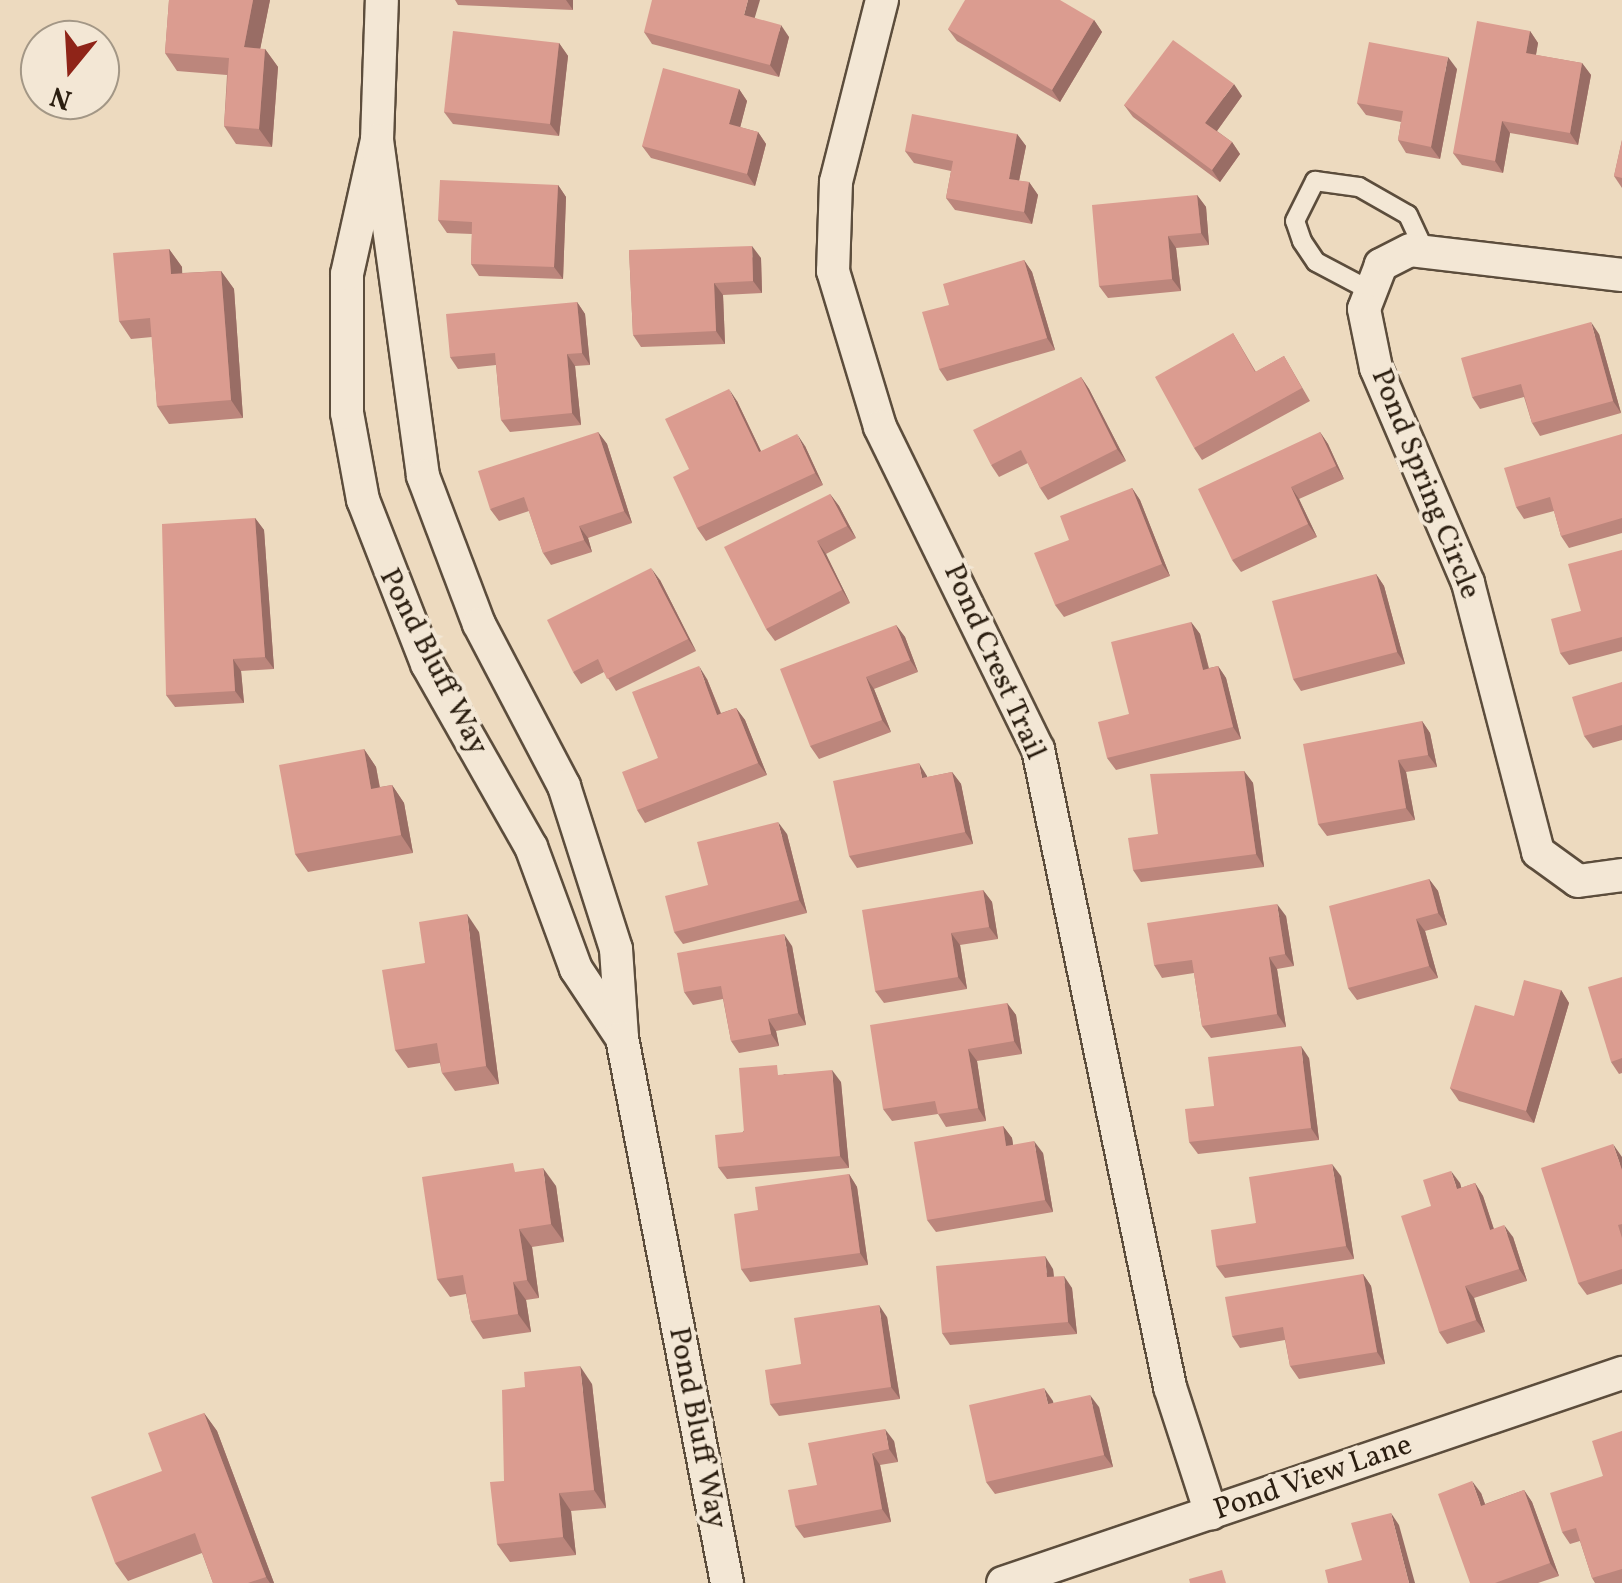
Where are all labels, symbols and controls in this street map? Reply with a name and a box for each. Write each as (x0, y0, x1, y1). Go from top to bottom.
north arrow (20, 20, 120, 120)
text: N (46, 75, 77, 119)
street label: Pond Spring Circle (1362, 364, 1488, 604)
street label: Pond Crest Trail (935, 558, 1053, 766)
street label: Pond Bluff Way (371, 564, 495, 760)
street label: Pond Bluff Way (660, 1325, 734, 1531)
street label: Pond View Lane (1208, 1427, 1418, 1529)

